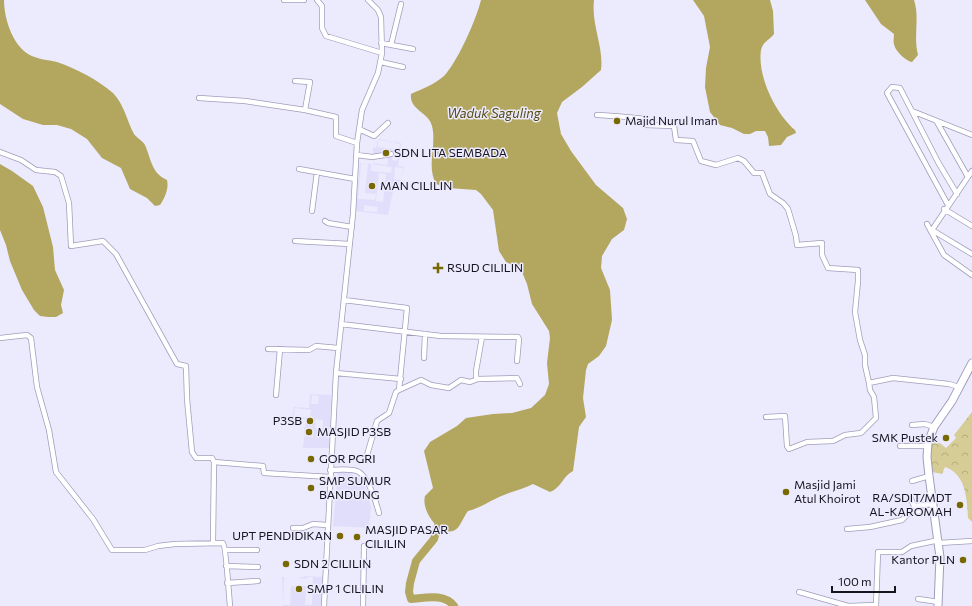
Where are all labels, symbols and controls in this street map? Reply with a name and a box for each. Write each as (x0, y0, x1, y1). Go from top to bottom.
water label: Waduk Saguling (447, 105, 542, 121)
place label: Majid Nurul Iman (625, 113, 718, 127)
marker: Majid Nurul Iman (612, 116, 622, 126)
place label: SDN LITA SEMBADA (394, 145, 507, 159)
marker: SDN LITA SEMBADA (381, 148, 391, 158)
place label: MAN CILILIN (380, 178, 452, 192)
marker: MAN CILILIN (367, 181, 377, 191)
place label: RSUD CILILIN (447, 260, 523, 274)
marker: RSUD CILILIN (432, 262, 444, 274)
place label: P3SB (273, 413, 302, 427)
marker: P3SB (305, 416, 315, 426)
place label: MASJID P3SB (317, 424, 391, 439)
marker: MASJID P3SB (304, 427, 314, 437)
place label: SMK Pustek (872, 430, 938, 444)
marker: SMK Pustek (941, 433, 951, 443)
place label: GOR PGRI (319, 451, 376, 465)
marker: GOR PGRI (306, 454, 316, 464)
place label: SMP SUMUR BANDUNG (319, 473, 391, 501)
place label: Masjid Jami Atul Khoirot (794, 477, 861, 505)
marker: SMP SUMUR BANDUNG (306, 483, 316, 493)
marker: Masjid Jami Atul Khoirot (781, 487, 791, 497)
place label: RA/SDIT/MDT AL-KAROMAH (869, 490, 952, 518)
marker: RA/SDIT/MDT AL-KAROMAH (955, 500, 965, 510)
place label: MASJID PASAR CILILIN (365, 522, 448, 550)
place label: UPT PENDIDIKAN (232, 528, 332, 542)
marker: UPT PENDIDIKAN (335, 531, 345, 541)
marker: MASJID PASAR CILILIN (352, 532, 362, 542)
place label: Kantor PLN (891, 552, 955, 566)
marker: Kantor PLN (958, 555, 968, 565)
place label: SDN 2 CILILIN (294, 556, 371, 570)
marker: SDN 2 CILILIN (281, 559, 291, 569)
scale bar (832, 568, 895, 594)
text: 100 m (838, 574, 872, 588)
place label: SMP 1 CILILIN (307, 581, 384, 595)
marker: SMP 1 CILILIN (294, 584, 304, 594)

